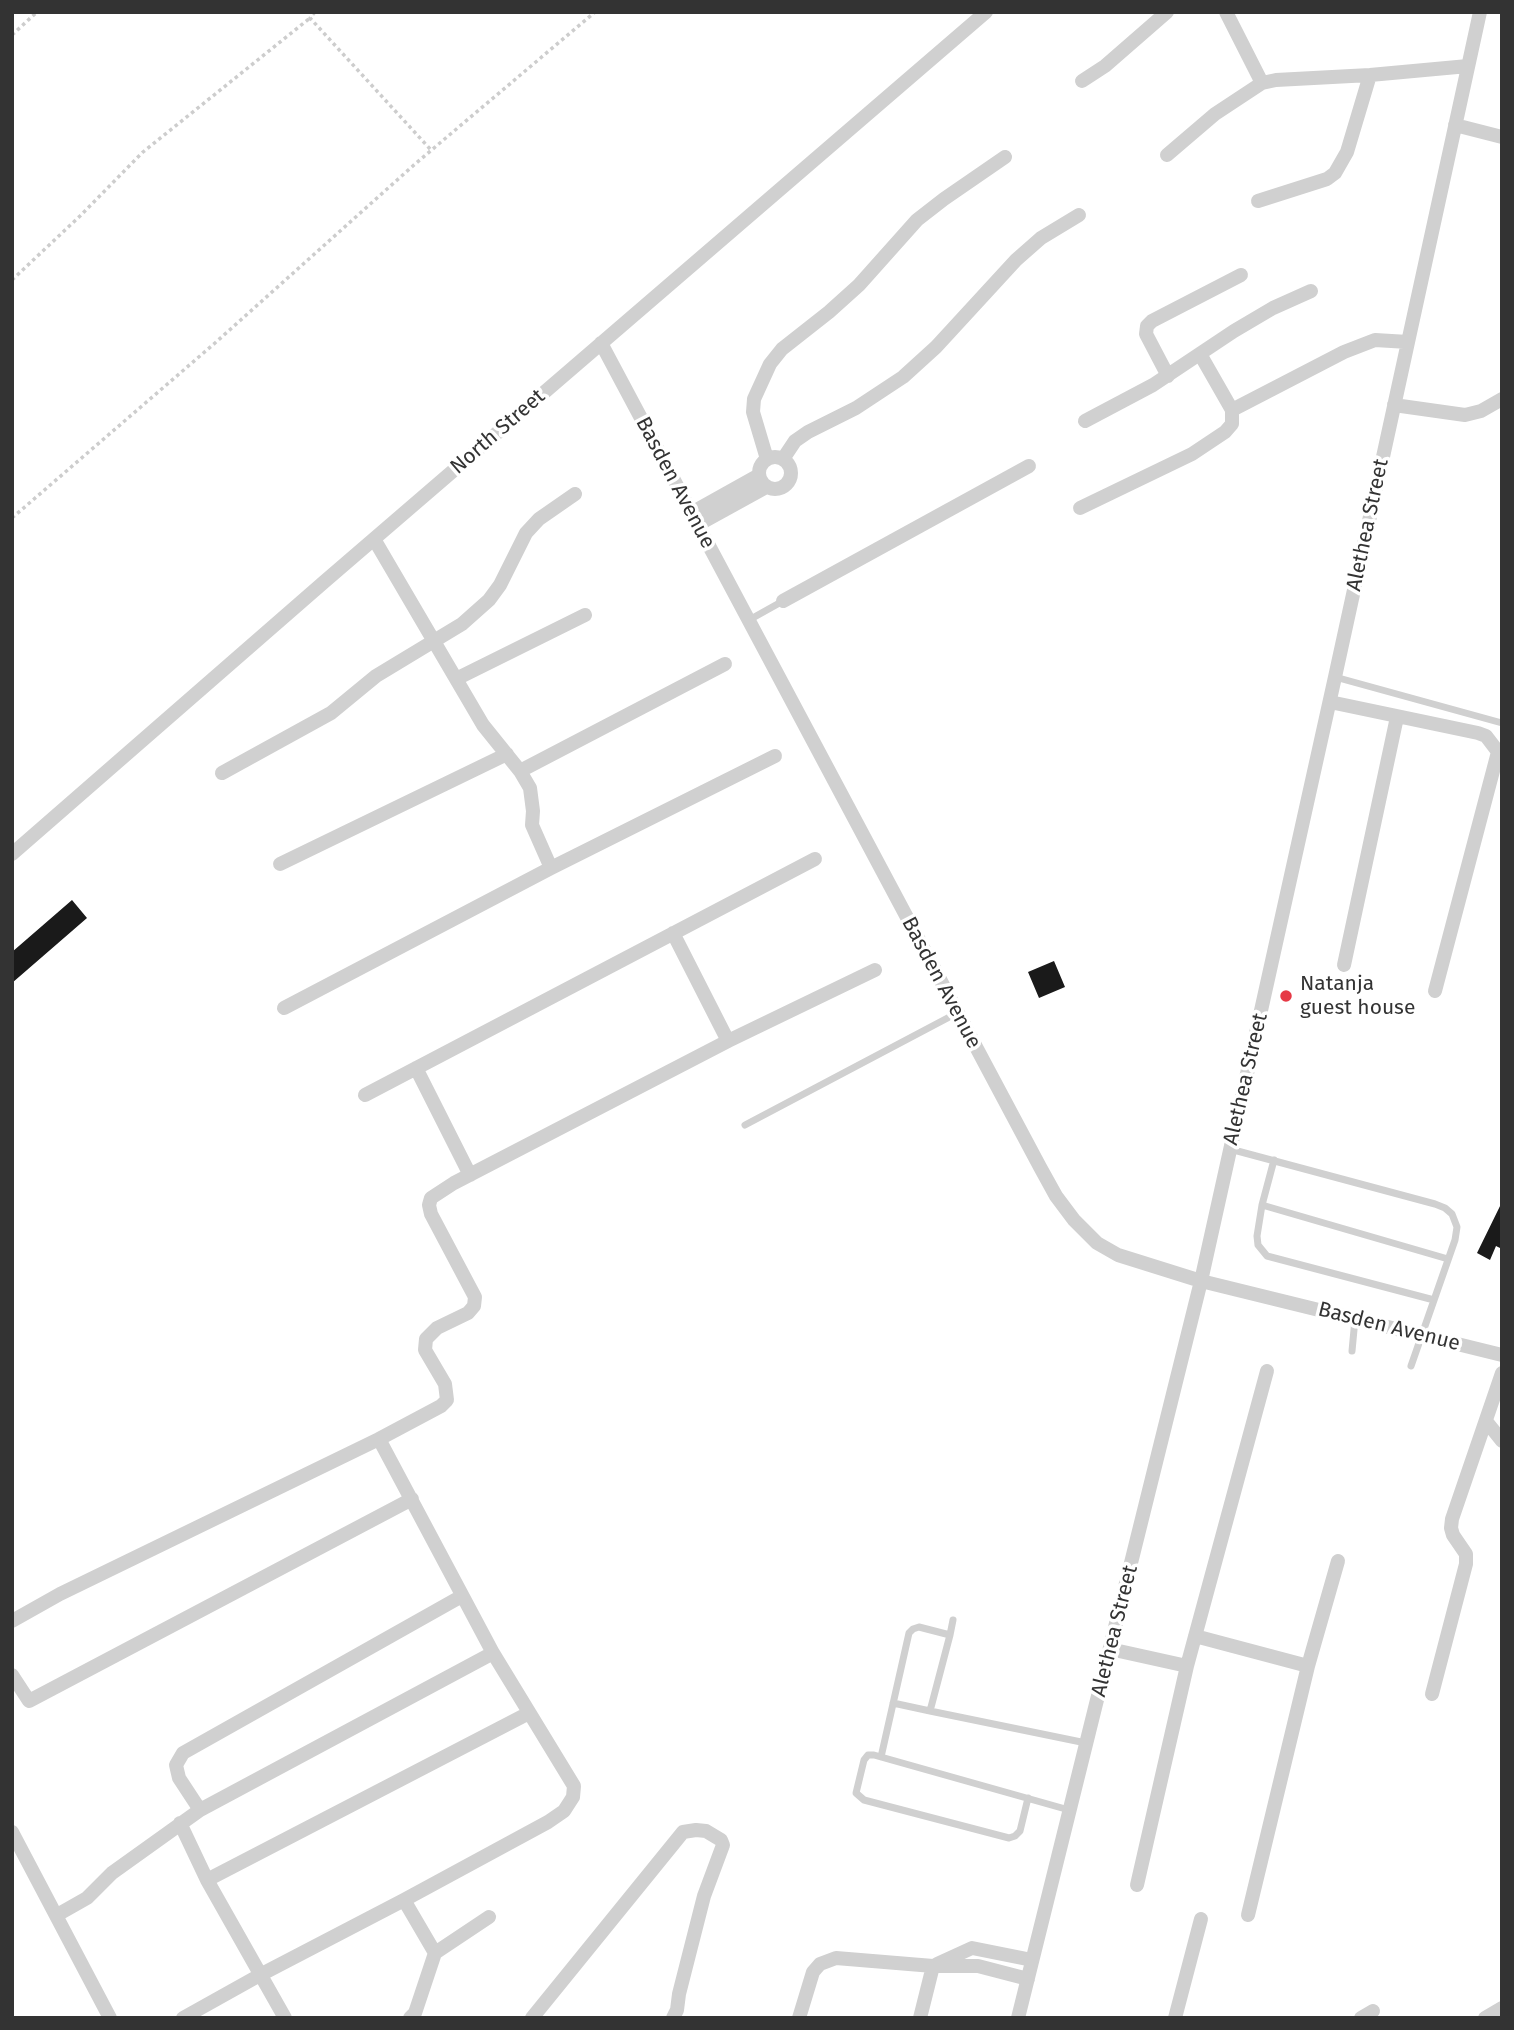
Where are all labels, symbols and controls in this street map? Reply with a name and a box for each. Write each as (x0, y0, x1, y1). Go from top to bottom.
street label: North Street (446, 384, 550, 480)
street label: Basden Avenue (630, 413, 720, 553)
street label: Alethea Street (1342, 457, 1394, 593)
street label: Basden Avenue (896, 913, 986, 1053)
place label: Natanja guest house (1300, 971, 1415, 1021)
marker: Natanja guest house (1278, 988, 1294, 1004)
street label: Alethea Street (1219, 1011, 1273, 1147)
street label: Basden Avenue (1315, 1297, 1463, 1357)
street label: Alethea Street (1086, 1563, 1144, 1699)

